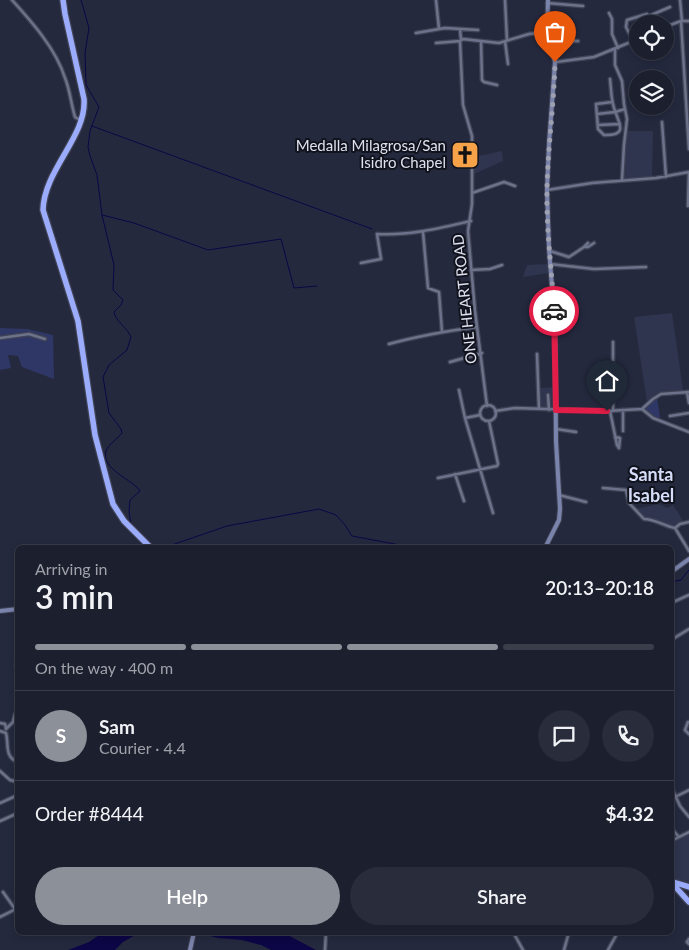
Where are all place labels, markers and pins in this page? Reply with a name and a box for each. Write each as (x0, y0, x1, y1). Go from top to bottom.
pin (534, 11, 576, 62)
place label: Medalla Milagrosa/San Isidro Chapel (296, 136, 446, 171)
church icon: Medalla Milagrosa/San Isidro Chapel (450, 140, 480, 170)
pin (586, 360, 628, 411)

